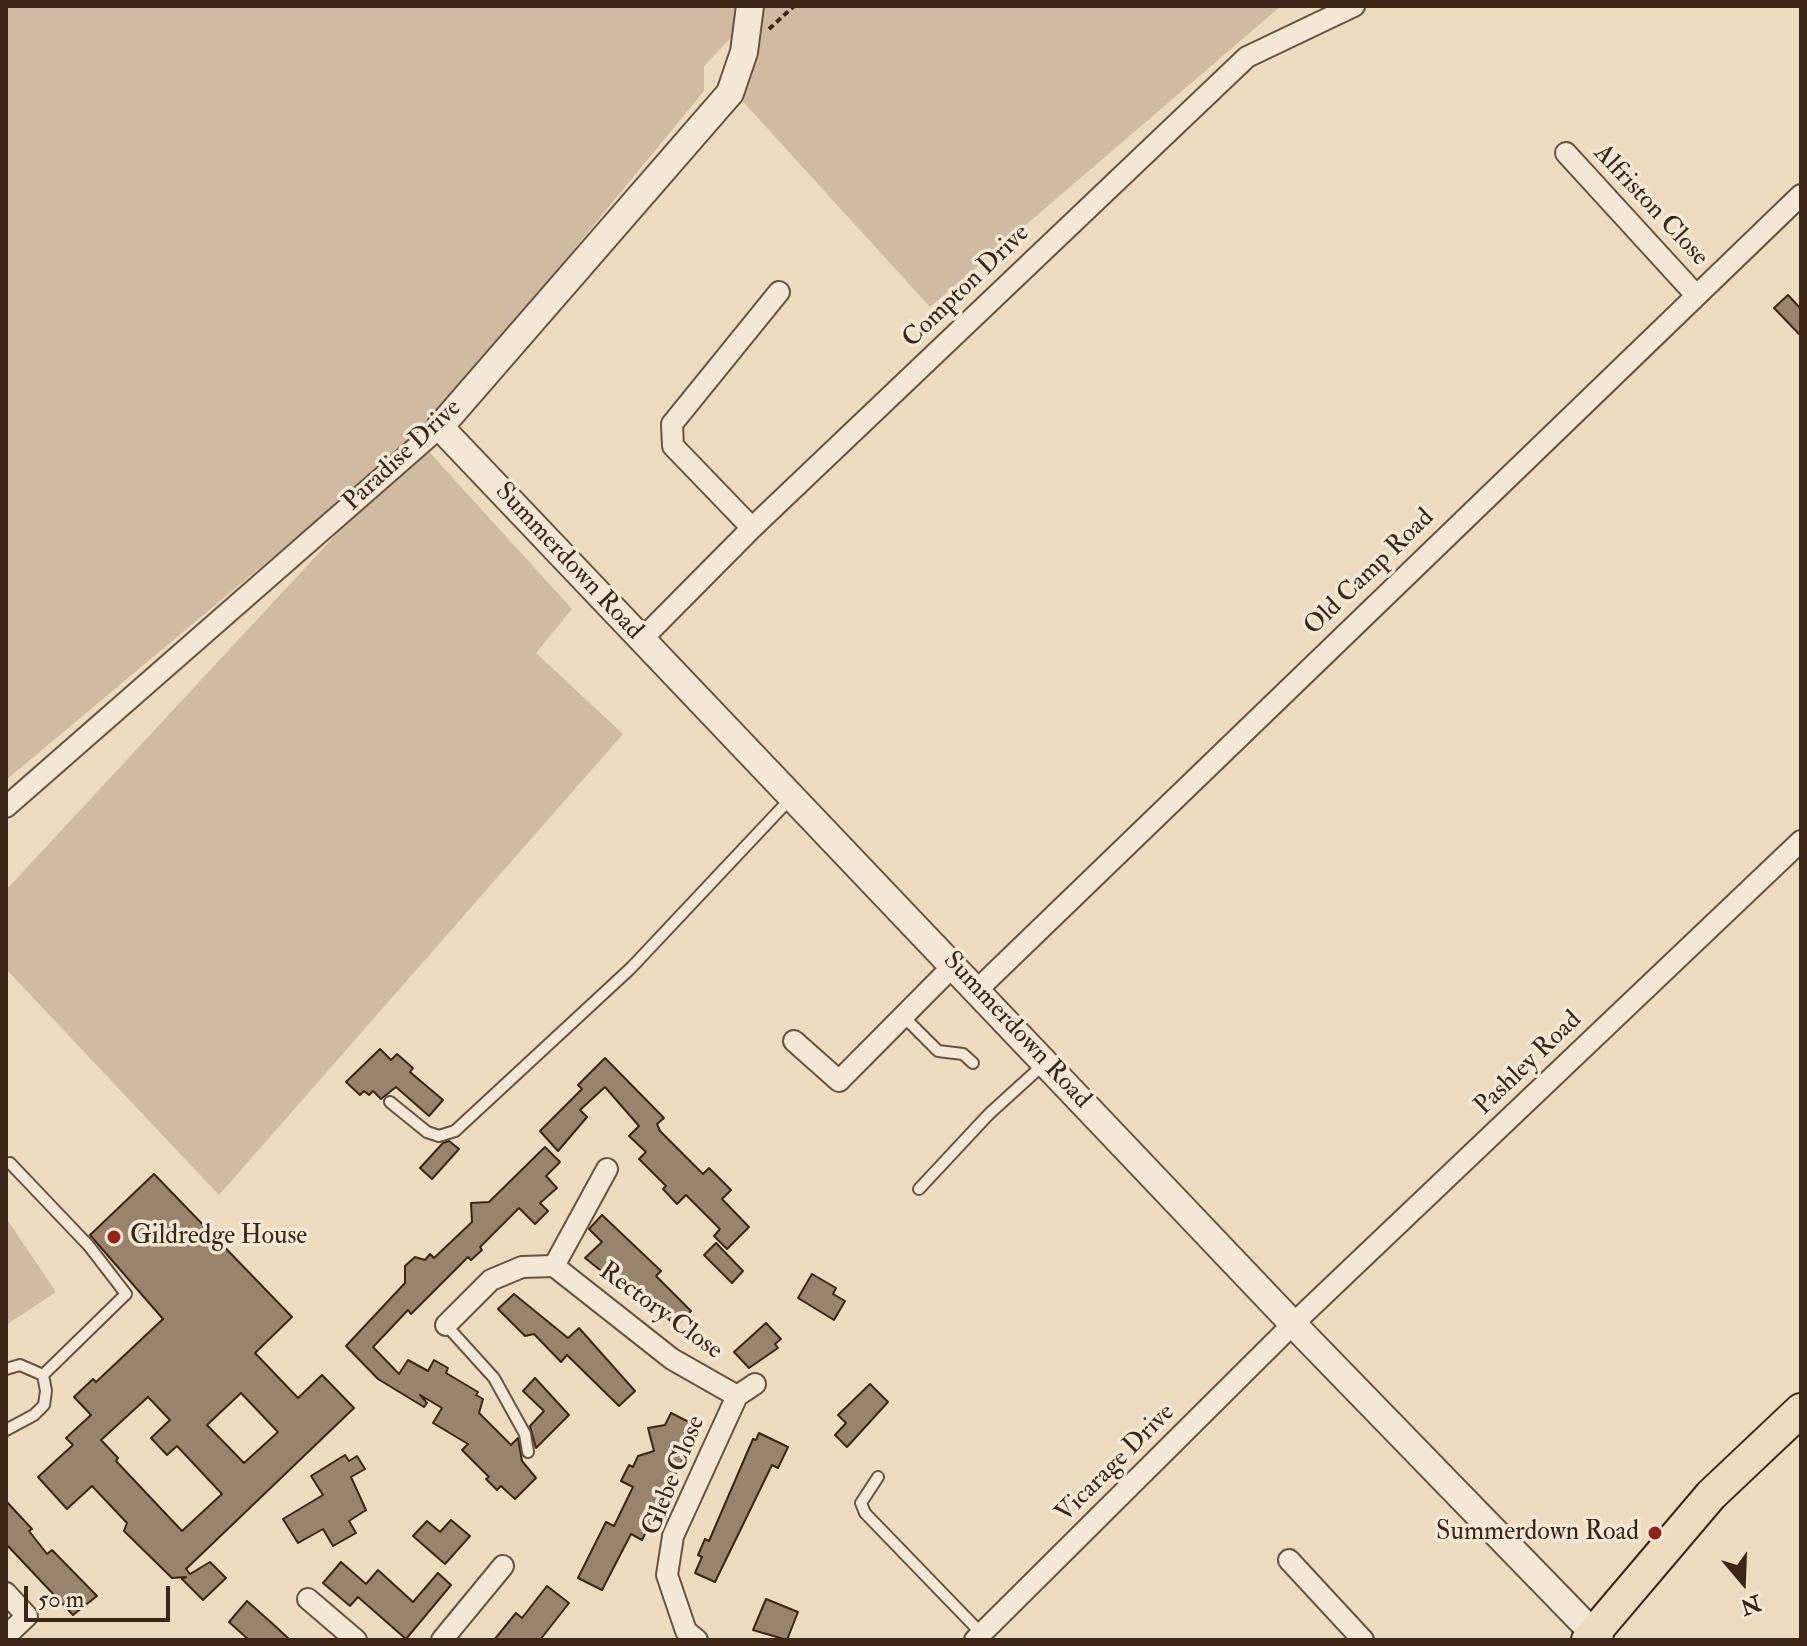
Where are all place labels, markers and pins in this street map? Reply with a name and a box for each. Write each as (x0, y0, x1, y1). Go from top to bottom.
place label: Gildredge House (130, 1221, 307, 1253)
marker: Gildredge House (105, 1228, 123, 1246)
place label: Summerdown Road (1436, 1517, 1639, 1549)
marker: Summerdown Road (1646, 1524, 1664, 1542)

